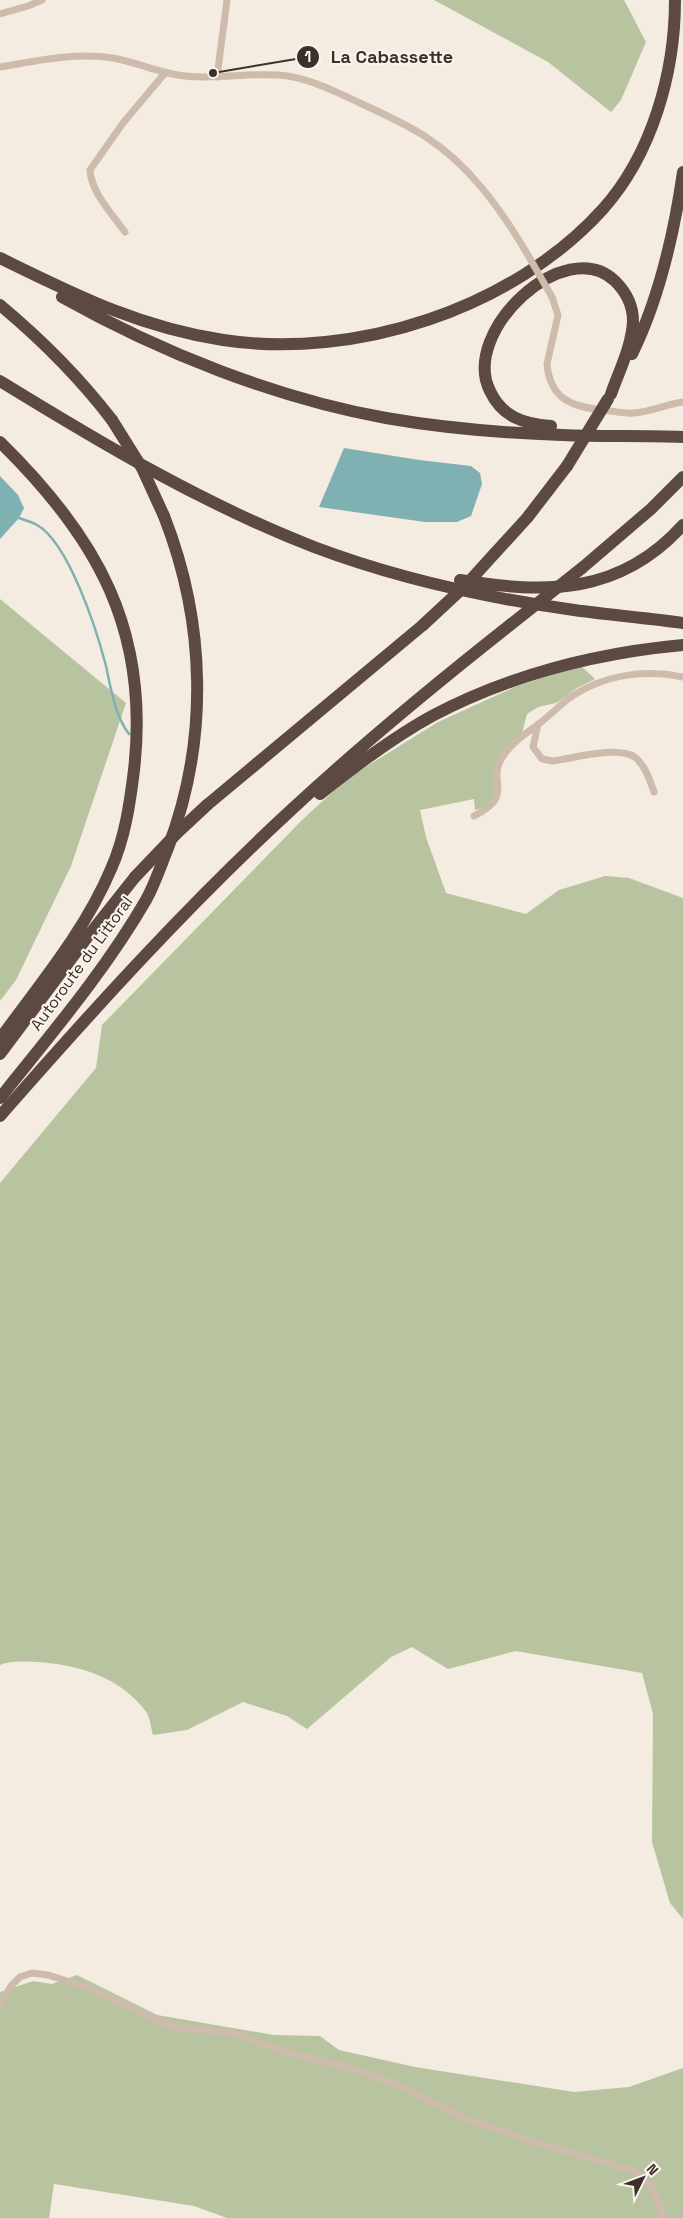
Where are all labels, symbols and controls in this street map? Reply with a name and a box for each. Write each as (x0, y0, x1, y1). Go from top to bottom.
callout: La Cabassette (296, 40, 463, 73)
text: La Cabassette (331, 45, 453, 68)
text: 1 (305, 47, 311, 66)
street label: Autoroute du Littoral (26, 892, 137, 1035)
north arrow (618, 2153, 668, 2203)
text: N (643, 2160, 662, 2179)

